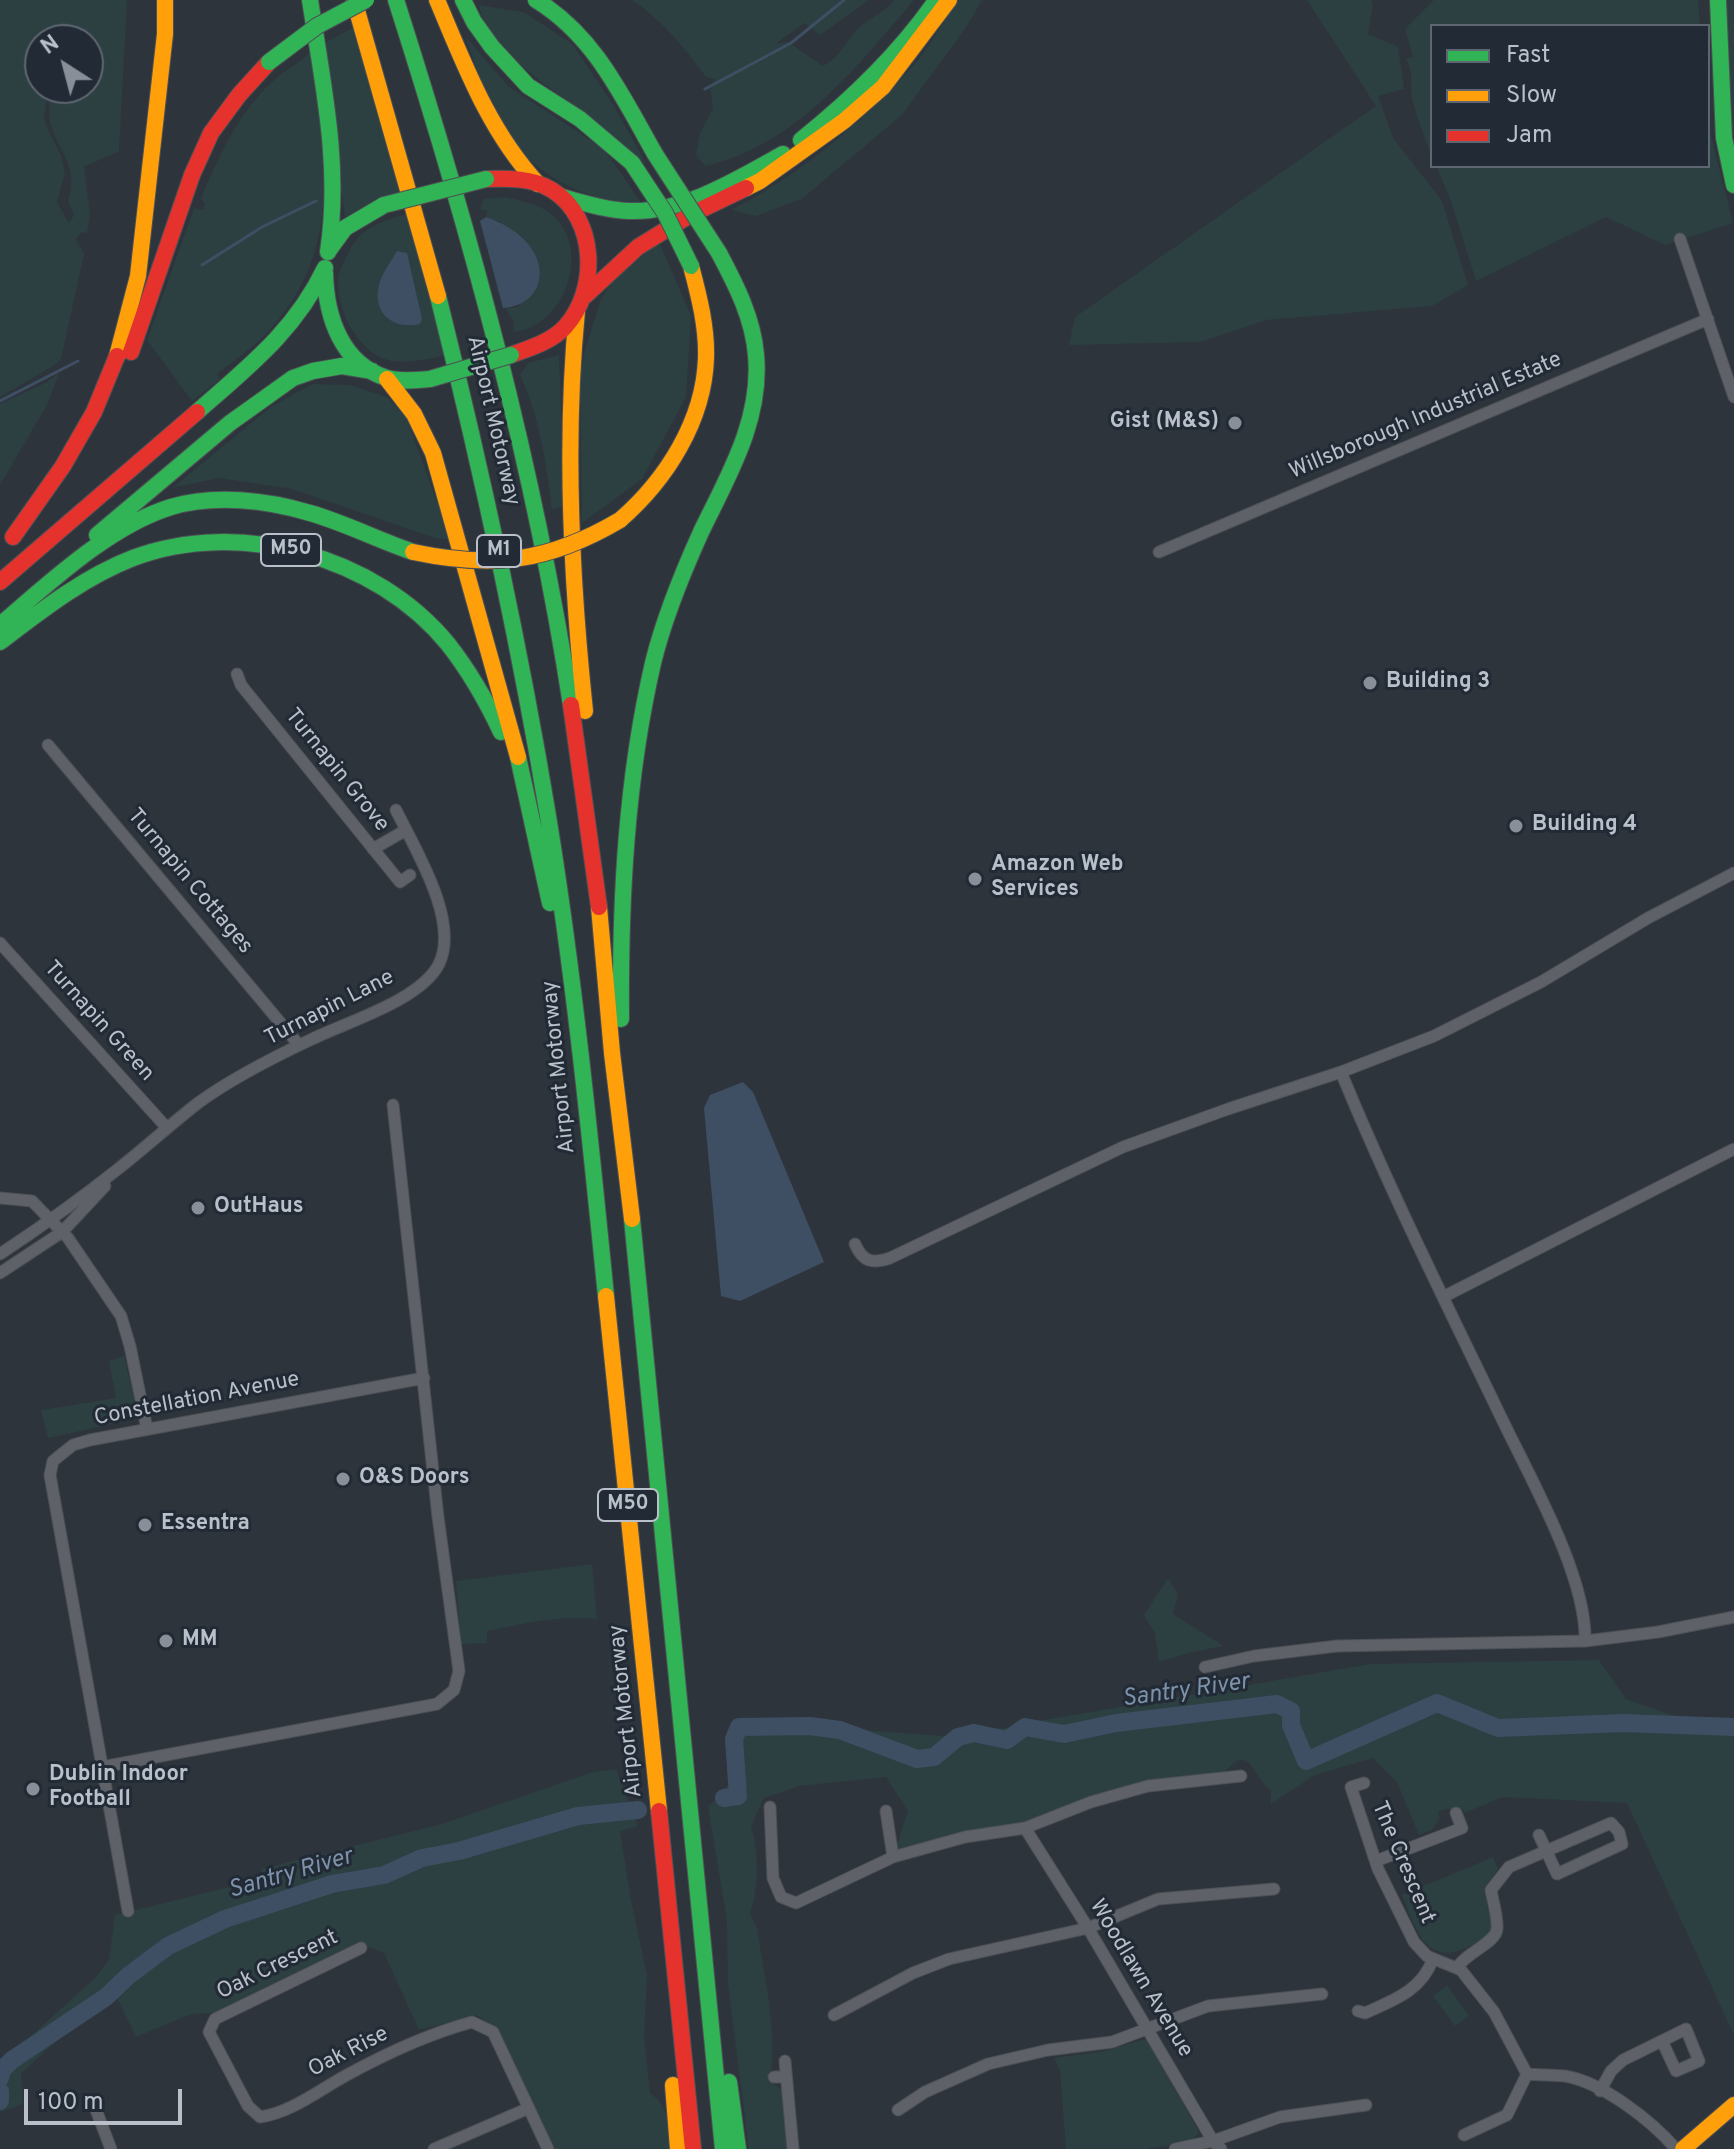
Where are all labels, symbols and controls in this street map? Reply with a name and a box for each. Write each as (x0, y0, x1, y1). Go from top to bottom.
north arrow (24, 24, 104, 104)
legend (1430, 24, 1710, 168)
text: N (36, 30, 65, 61)
text: Fast (1506, 41, 1550, 71)
text: Slow (1506, 81, 1557, 111)
text: Jam (1506, 121, 1552, 151)
street label: Airport Motorway (460, 333, 524, 509)
street label: Willsborough Industrial Estate (1286, 348, 1566, 486)
place label: Gist (M&S) (1110, 410, 1219, 436)
marker: Gist (M&S) (1226, 414, 1244, 432)
road number: M50 (261, 534, 321, 566)
road number: M1 (477, 535, 521, 567)
place label: Building 3 (1386, 670, 1490, 696)
marker: Building 3 (1361, 674, 1379, 692)
street label: Turnapin Grove (278, 704, 394, 838)
street label: Turnapin Cottages (121, 804, 257, 960)
place label: Building 4 (1532, 813, 1637, 839)
marker: Building 4 (1507, 817, 1525, 835)
place label: Amazon Web Services (991, 853, 1123, 904)
marker: Amazon Web Services (966, 870, 984, 888)
street label: Turnapin Green (37, 956, 159, 1088)
street label: Turnapin Lane (261, 965, 399, 1053)
street label: Airport Motorway (538, 979, 582, 1155)
place label: OutHaus (214, 1195, 304, 1221)
marker: OutHaus (189, 1199, 207, 1217)
street label: Constellation Avenue (92, 1367, 302, 1433)
place label: O&S Doors (359, 1466, 469, 1492)
marker: O&S Doors (334, 1470, 352, 1488)
road number: M50 (598, 1489, 658, 1521)
place label: Essentra (161, 1512, 250, 1538)
marker: Essentra (136, 1516, 154, 1534)
street label: Airport Motorway (605, 1623, 649, 1799)
place label: MM (182, 1628, 218, 1654)
marker: MM (157, 1632, 175, 1650)
water label: Santry River (1121, 1669, 1251, 1715)
place label: Dublin Indoor Football (49, 1763, 188, 1814)
marker: Dublin Indoor Football (24, 1780, 42, 1798)
street label: The Crescent (1364, 1798, 1440, 1928)
water label: Santry River (225, 1844, 357, 1906)
street label: Woodlawn Avenue (1082, 1895, 1198, 2063)
street label: Oak Crescent (213, 1925, 343, 2007)
street label: Oak Rise (305, 2022, 393, 2084)
scale bar (28, 2073, 186, 2123)
text: 100 m (38, 2088, 104, 2118)

